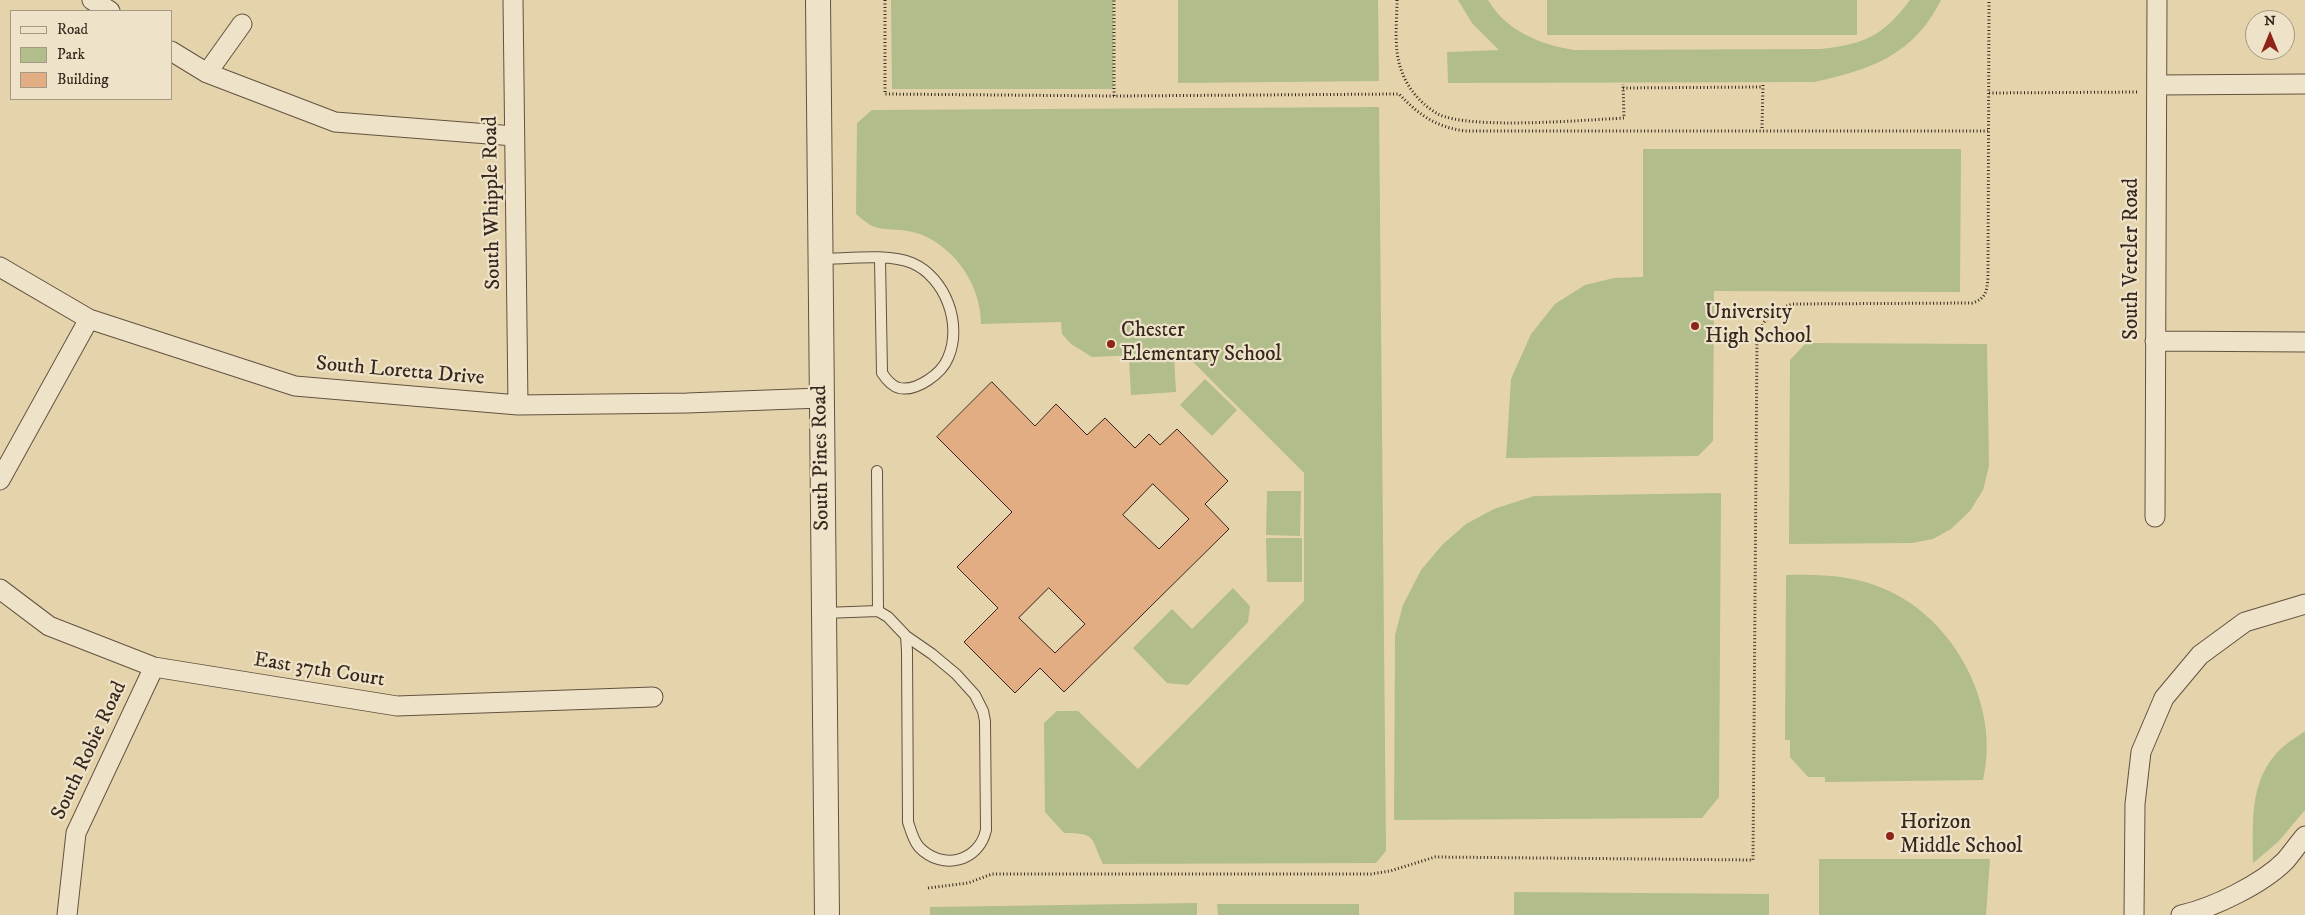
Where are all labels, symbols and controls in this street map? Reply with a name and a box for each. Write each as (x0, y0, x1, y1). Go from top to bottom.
legend (10, 10, 172, 100)
north arrow (2245, 10, 2295, 60)
text: N (2264, 12, 2276, 30)
text: Road (57, 20, 88, 39)
text: Park (57, 45, 85, 64)
text: Building (57, 70, 109, 89)
street label: South Whipple Road (479, 116, 507, 290)
street label: South Vercler Road (2120, 178, 2146, 340)
place label: University High School (1705, 301, 1811, 351)
place label: Chester Elementary School (1121, 319, 1282, 369)
marker: University High School (1689, 320, 1701, 332)
marker: Chester Elementary School (1105, 338, 1117, 350)
street label: South Loretta Drive (315, 352, 485, 392)
street label: South Pines Road (808, 385, 836, 531)
street label: East 37th Court (252, 648, 386, 694)
street label: South Robie Road (47, 678, 133, 824)
place label: Horizon Middle School (1900, 811, 2023, 861)
marker: Horizon Middle School (1884, 830, 1896, 842)

